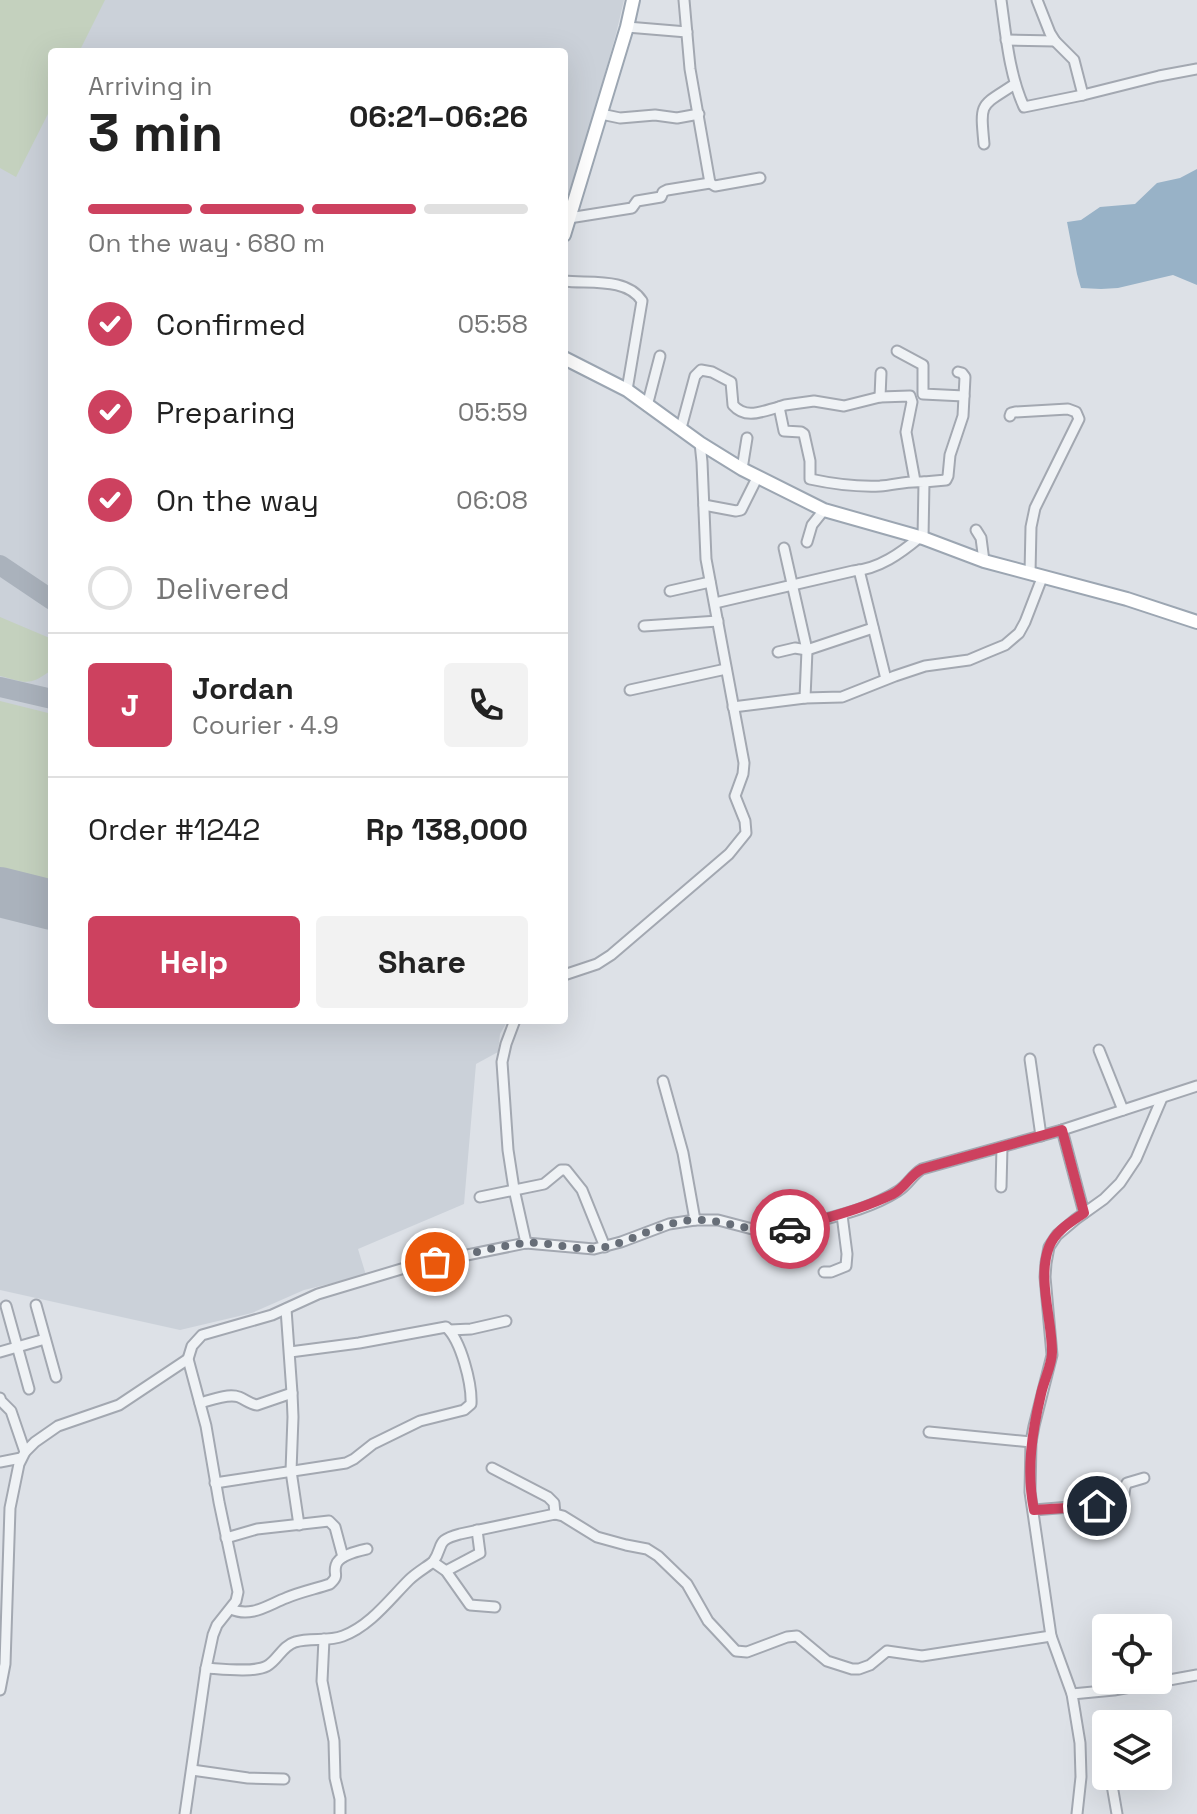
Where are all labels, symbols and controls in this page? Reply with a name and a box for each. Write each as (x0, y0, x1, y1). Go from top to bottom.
text: Arriving in (88, 69, 212, 103)
text: 06:21–06:26 (349, 97, 528, 136)
text: 3 min (88, 100, 223, 166)
text: On the way · 680 m (88, 226, 325, 260)
icon: check (88, 302, 132, 346)
text: Confirmed (156, 305, 306, 344)
text: 05:58 (457, 307, 528, 341)
icon: check (88, 390, 132, 434)
text: Preparing (156, 393, 295, 432)
text: 05:59 (458, 395, 528, 429)
icon: check (88, 478, 132, 522)
text: On the way (156, 481, 319, 520)
text: 06:08 (456, 483, 528, 517)
text: Delivered (156, 569, 290, 608)
button: phone (444, 663, 528, 747)
text: Jordan (192, 669, 294, 708)
text: J (121, 686, 139, 725)
text: Courier · 4.9 (192, 708, 339, 742)
text: Order #1242 (88, 810, 260, 849)
text: Rp 138,000 (366, 810, 528, 849)
button: Help (88, 916, 300, 1008)
button: Share (316, 916, 528, 1008)
courier (750, 1189, 830, 1269)
icon: car (768, 1207, 812, 1251)
pin (401, 1228, 469, 1296)
icon: bag (413, 1240, 457, 1284)
pin (1063, 1472, 1131, 1540)
icon: home (1075, 1484, 1119, 1528)
map controls (1092, 1614, 1172, 1790)
button: locate (1092, 1614, 1172, 1694)
button: layers (1092, 1710, 1172, 1790)

